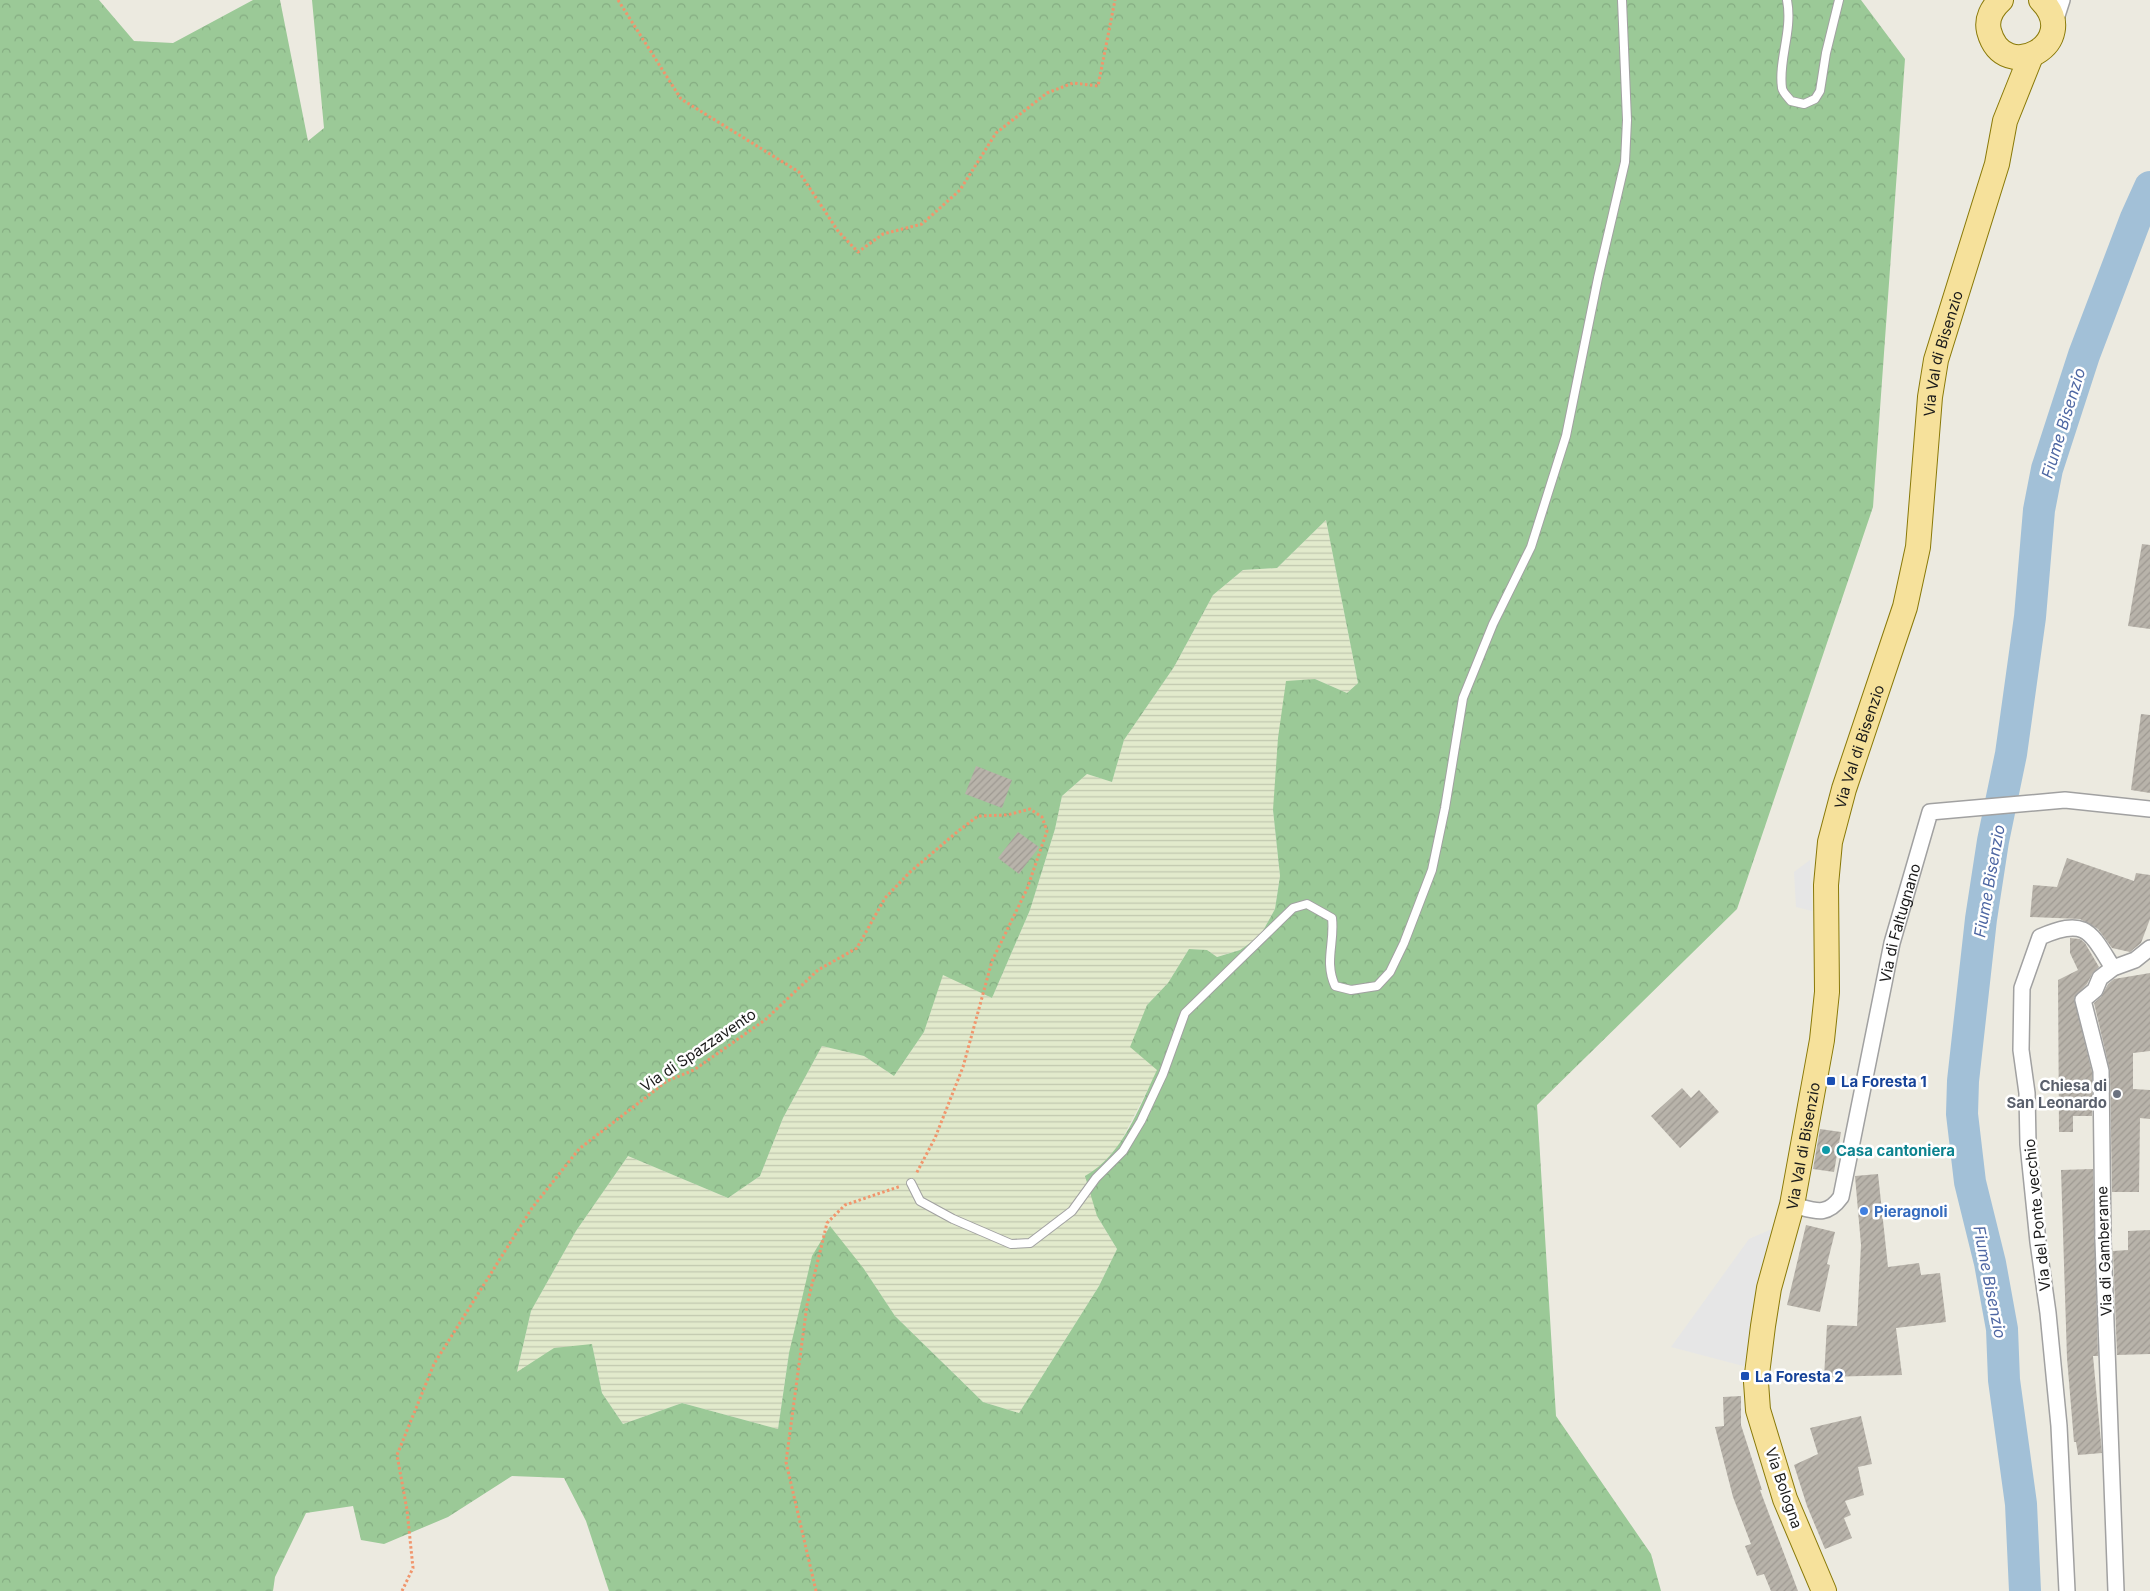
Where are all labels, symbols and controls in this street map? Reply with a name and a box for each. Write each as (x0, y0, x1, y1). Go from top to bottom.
street label: Via Val di Bisenzio (1919, 288, 1967, 417)
water label: Fiume Bisenzio (2037, 365, 2089, 481)
street label: Via Val di Bisenzio (1830, 682, 1888, 811)
water label: Fiume Bisenzio (1969, 823, 2009, 939)
street label: Via di Faltugnano (1875, 861, 1924, 984)
street label: Via di Spazzavento (637, 1004, 759, 1096)
place label: La Foresta 1 (1841, 1072, 1927, 1091)
marker: La Foresta 1 (1825, 1075, 1837, 1087)
place label: Chiesa di San Leonardo (2007, 1076, 2107, 1112)
street label: Via Val di Bisenzio (1782, 1081, 1824, 1211)
marker: Chiesa di San Leonardo (2111, 1088, 2123, 1100)
street label: Via del Ponte vecchio (2020, 1138, 2054, 1292)
place label: Casa cantoniera (1836, 1141, 1955, 1160)
marker: Casa cantoniera (1820, 1144, 1832, 1156)
street label: Via di Gamberame (2092, 1186, 2116, 1316)
place label: Pieragnoli (1874, 1202, 1947, 1221)
marker: Pieragnoli (1858, 1205, 1870, 1217)
water label: Fiume Bisenzio (1969, 1224, 2011, 1340)
place label: La Foresta 2 (1755, 1367, 1844, 1386)
marker: La Foresta 2 (1739, 1370, 1751, 1382)
street label: Via Bologna (1761, 1445, 1807, 1531)

